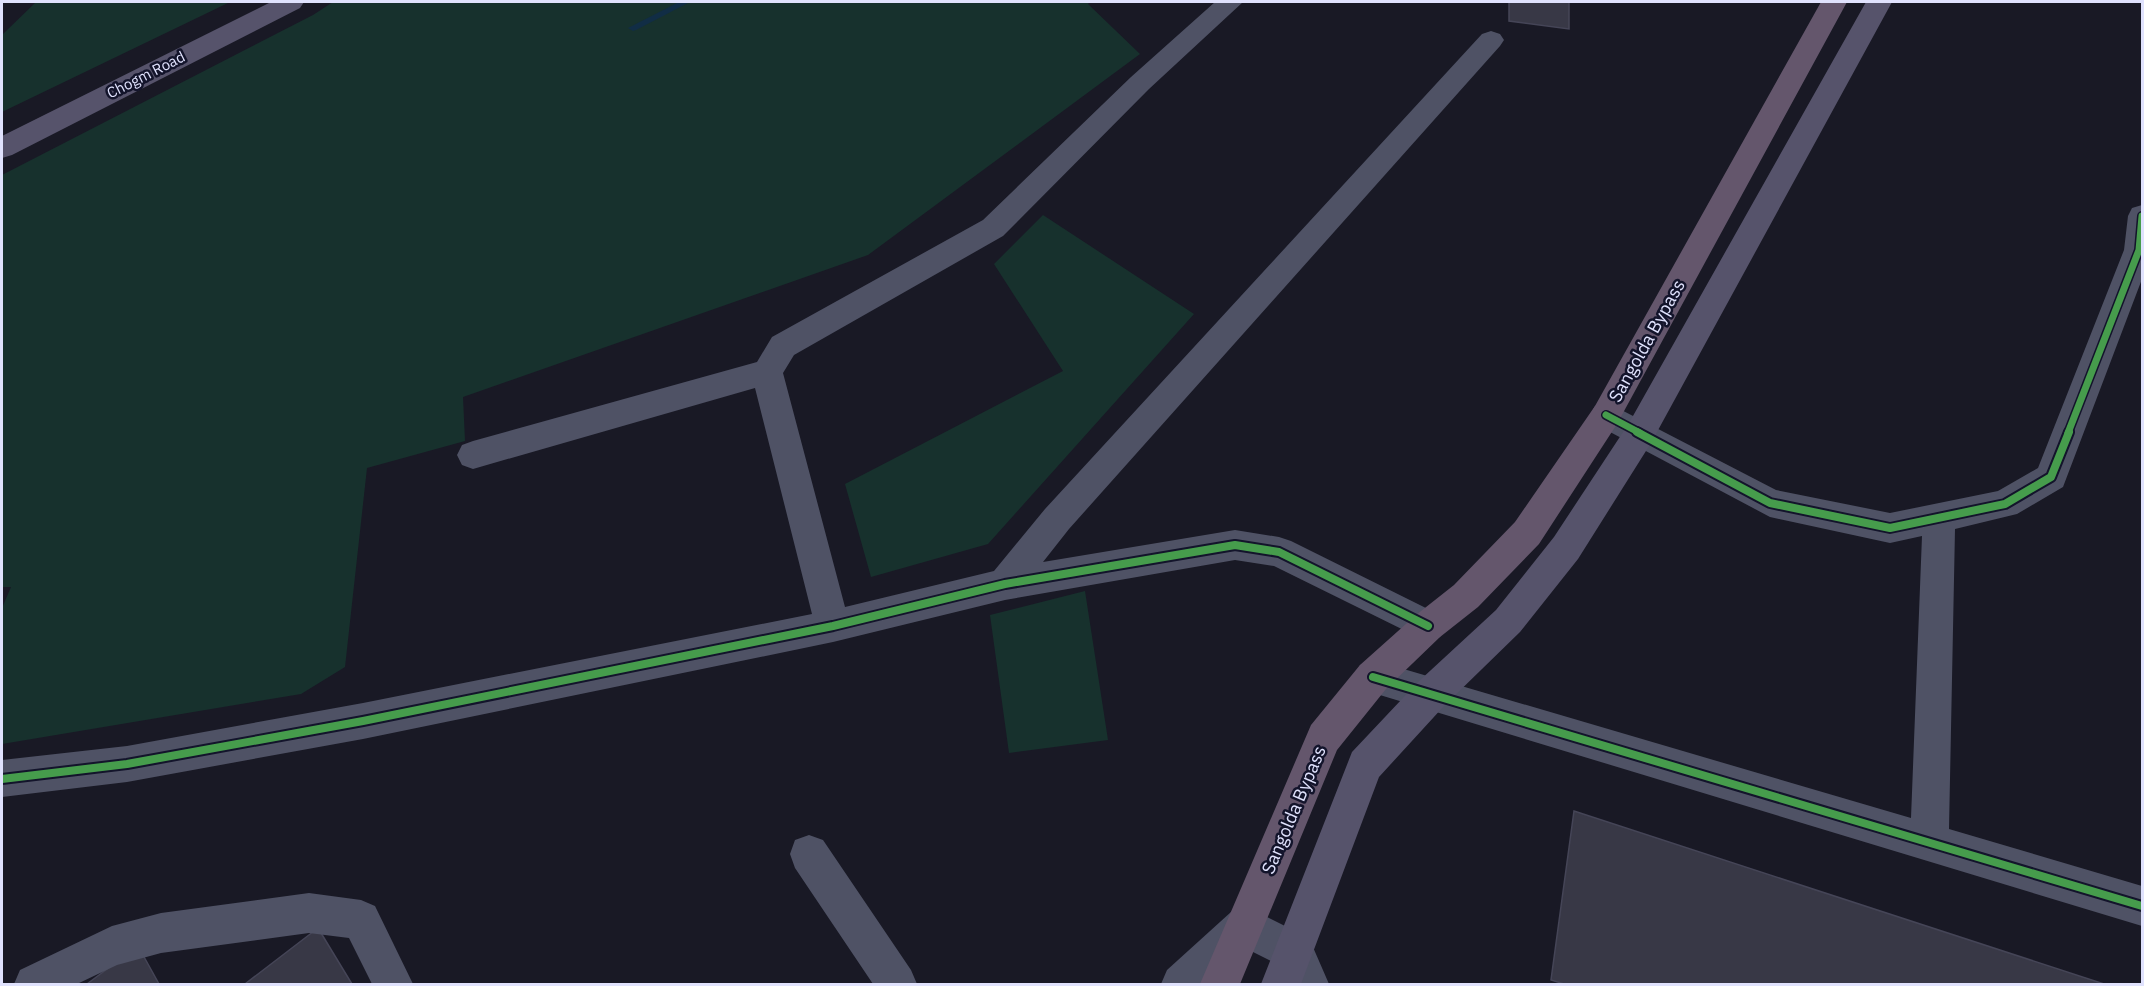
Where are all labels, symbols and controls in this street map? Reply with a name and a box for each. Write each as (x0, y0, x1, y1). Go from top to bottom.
street label: Chogm Road (103, 47, 188, 102)
street label: Sangolda Bypass (1603, 275, 1690, 406)
street label: Sangolda Bypass (1256, 742, 1331, 877)

